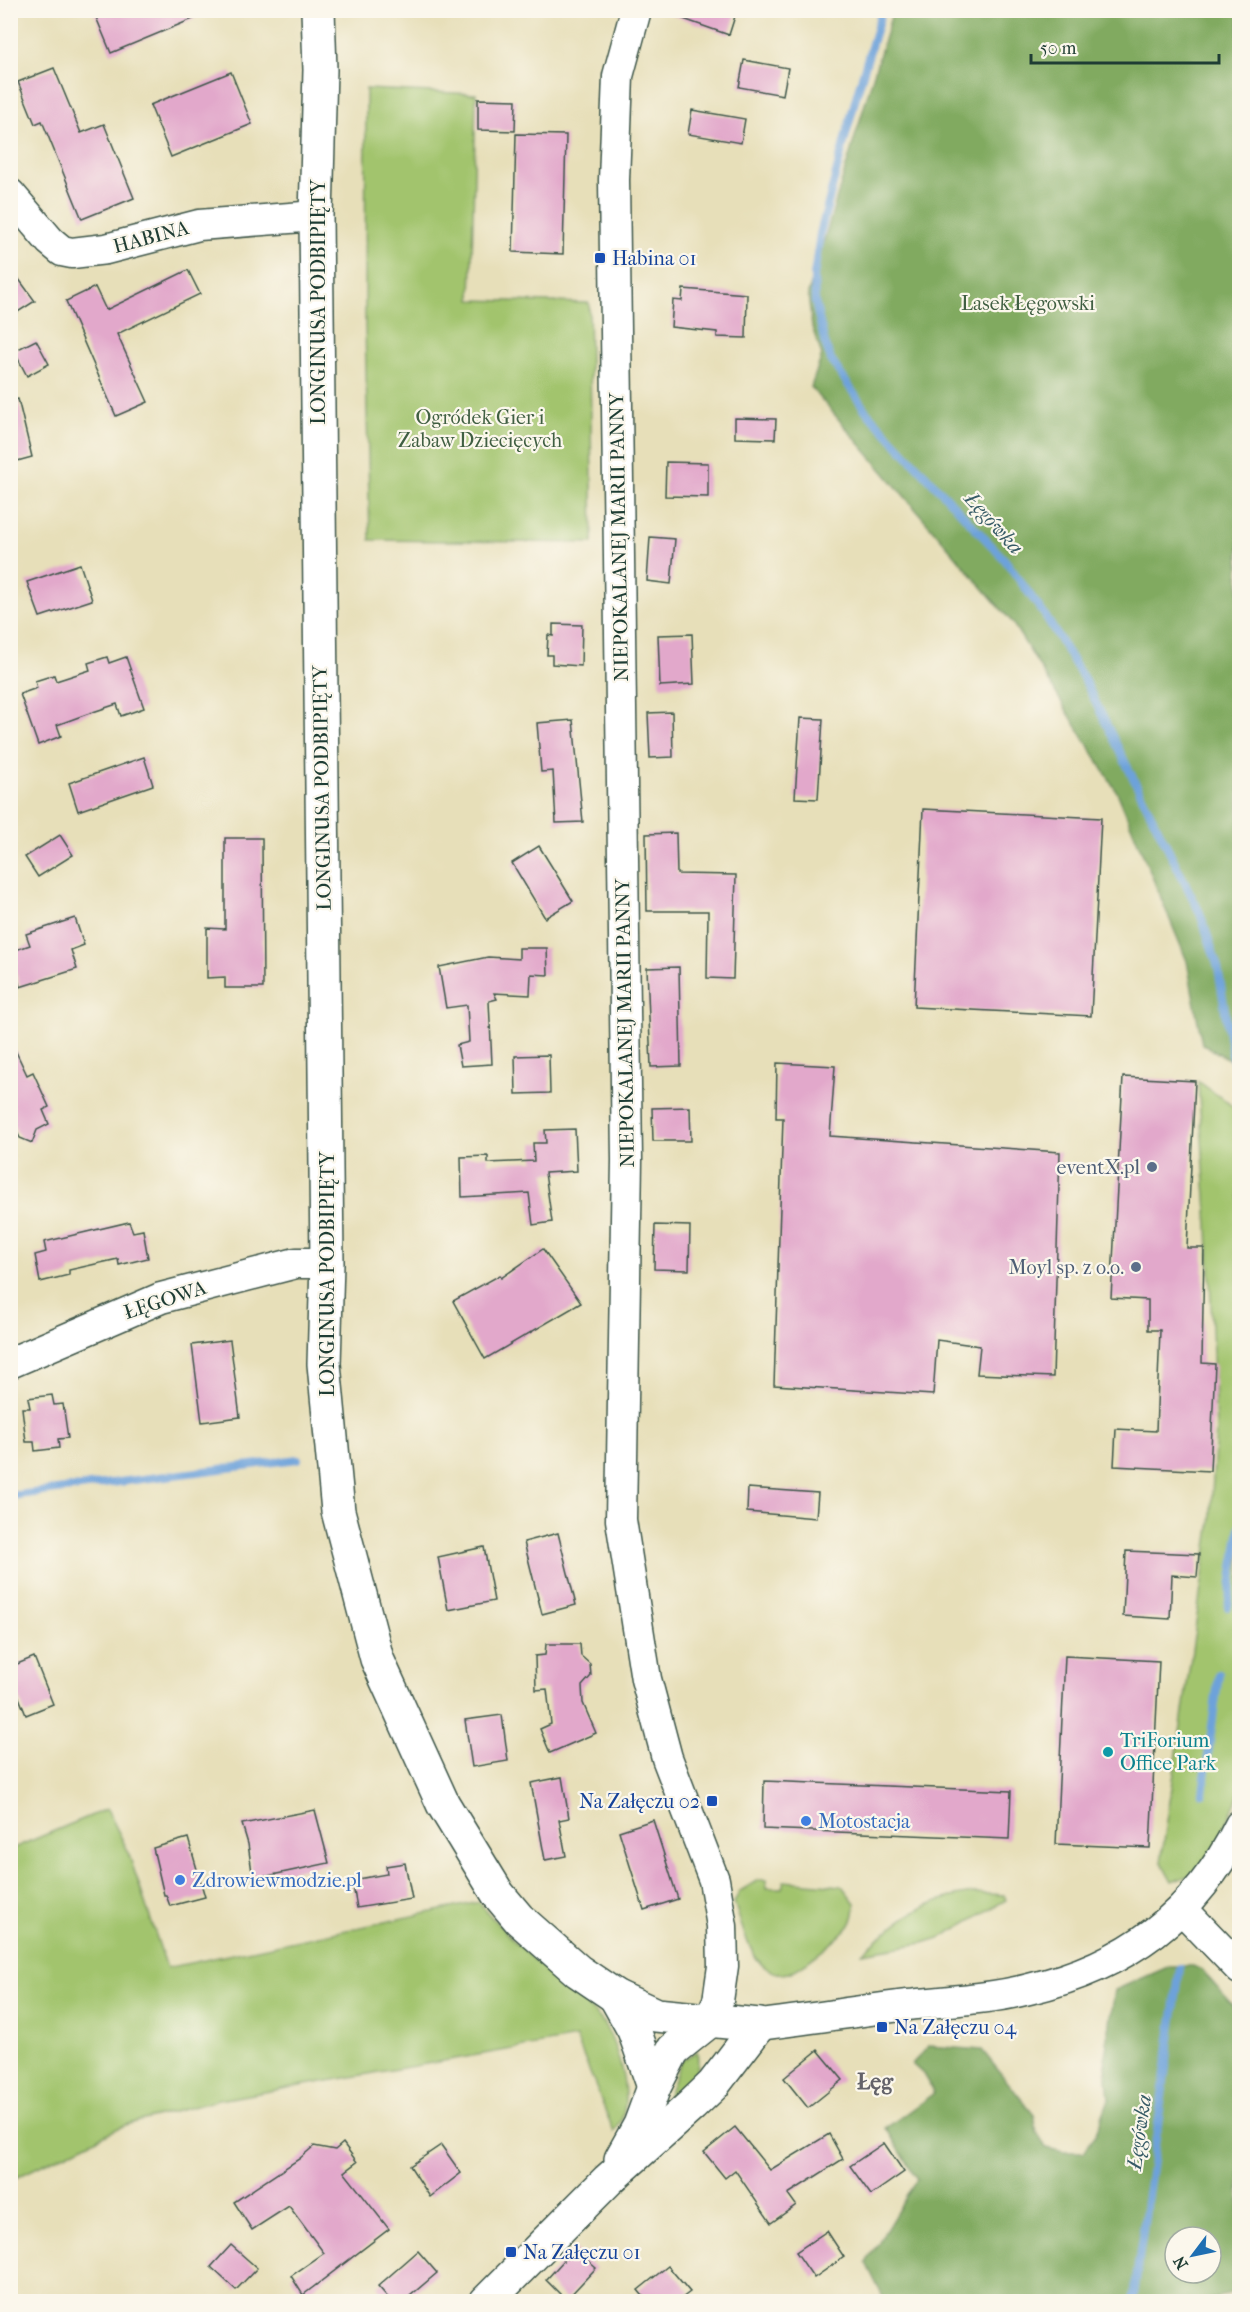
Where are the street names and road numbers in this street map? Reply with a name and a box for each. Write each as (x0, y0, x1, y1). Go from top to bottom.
street label: LONGINUSA PODBIPIĘTY (307, 178, 330, 425)
street label: HABINA (111, 216, 192, 258)
street label: NIEPOKALANEJ MARII PANNY (605, 391, 633, 682)
street label: LONGINUSA PODBIPIĘTY (308, 664, 336, 911)
street label: NIEPOKALANEJ MARII PANNY (611, 877, 639, 1168)
street label: LONGINUSA PODBIPIĘTY (316, 1150, 339, 1397)
street label: ŁĘGOWA (121, 1276, 210, 1324)

